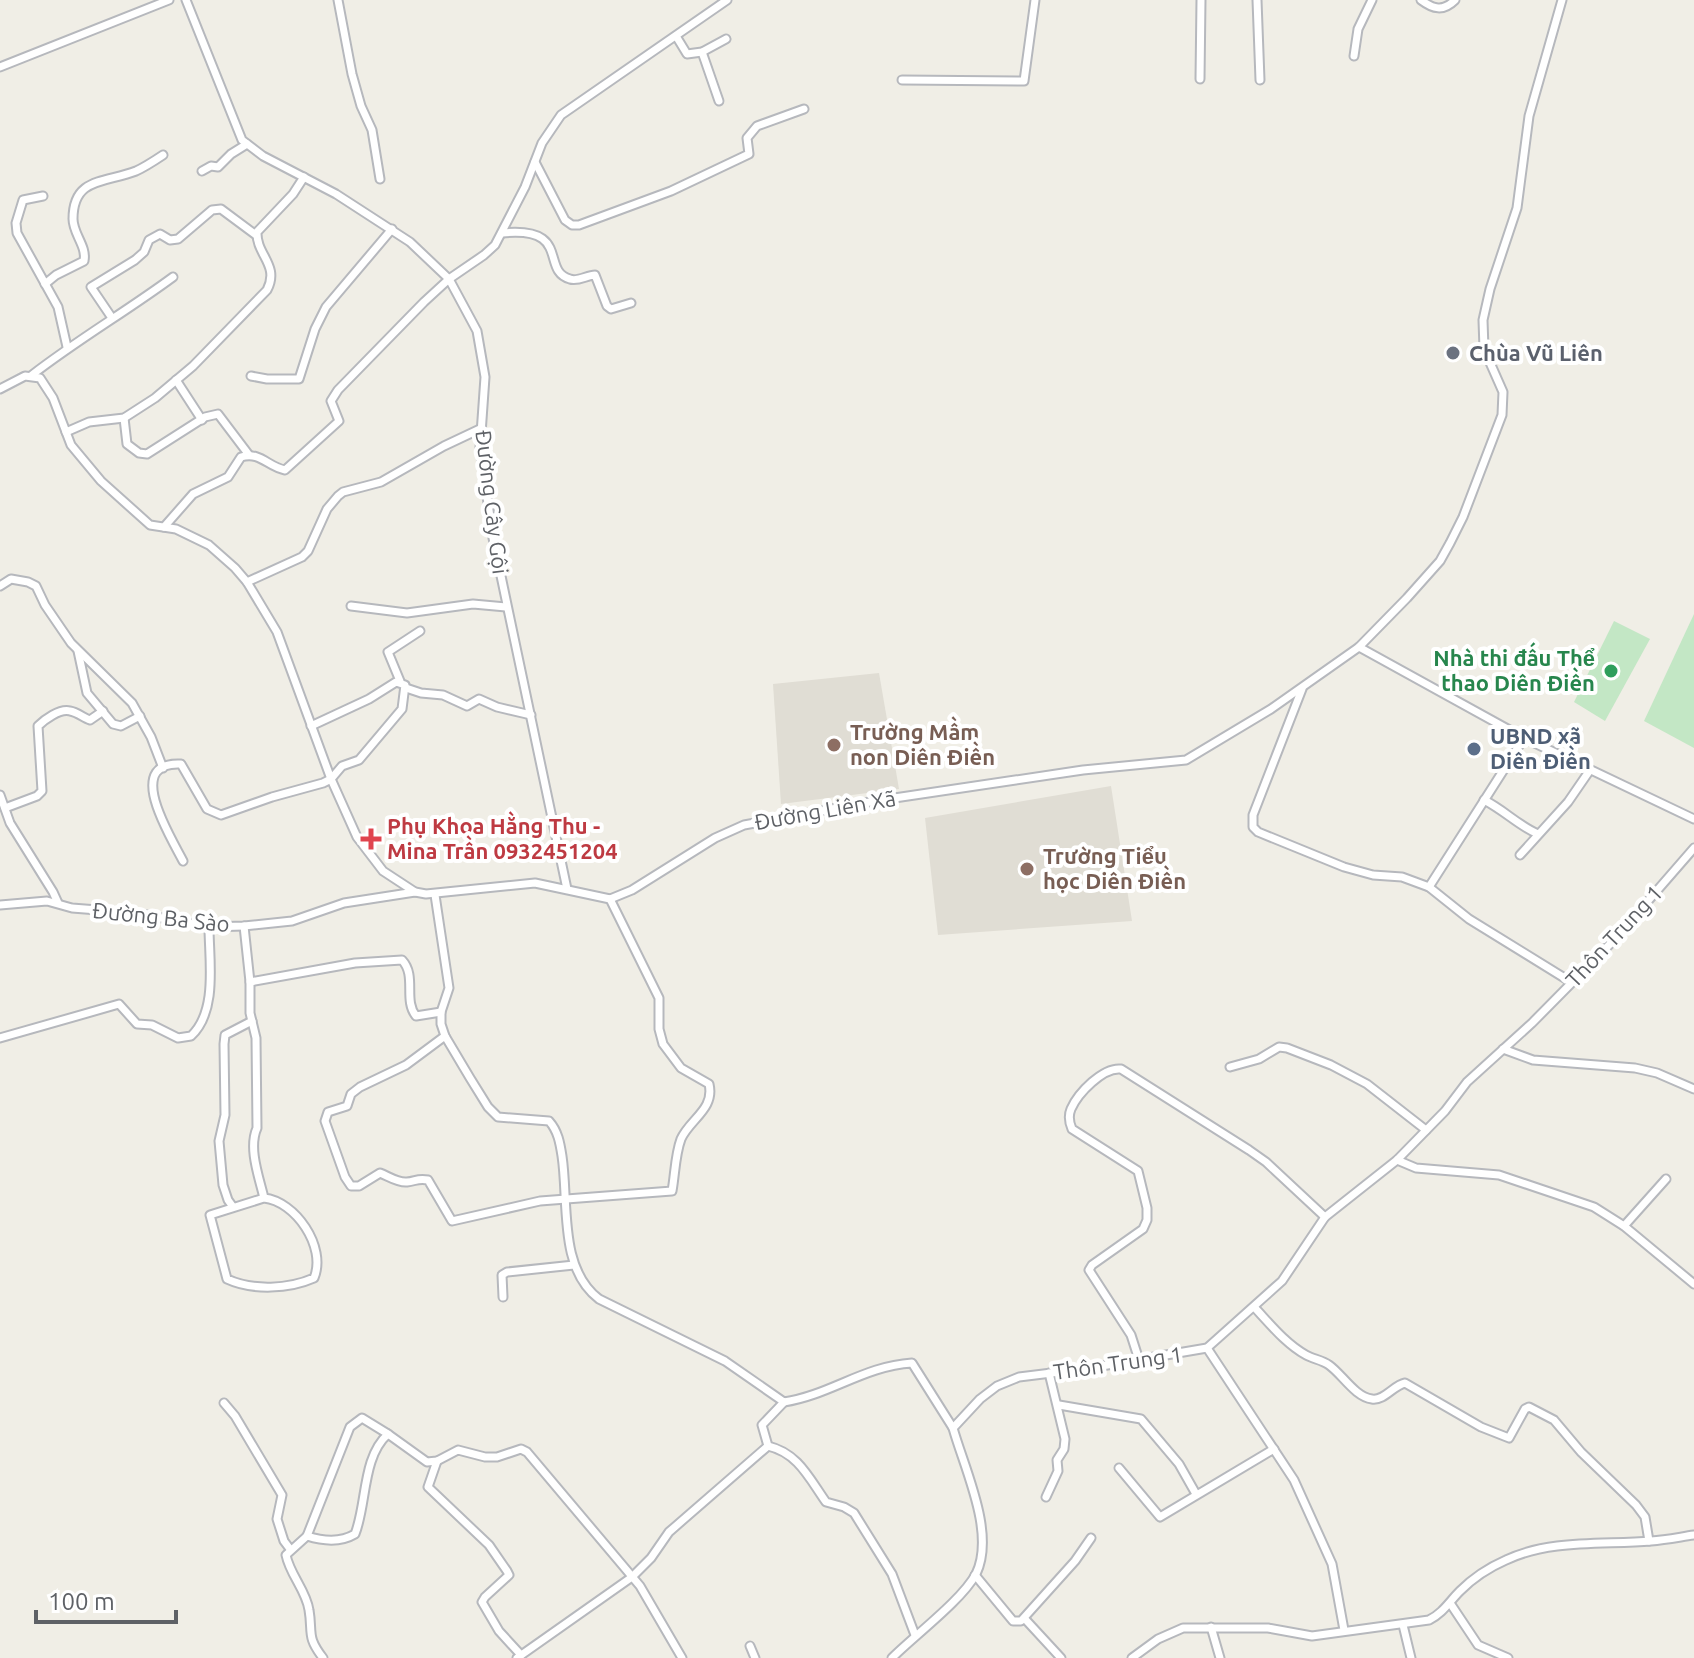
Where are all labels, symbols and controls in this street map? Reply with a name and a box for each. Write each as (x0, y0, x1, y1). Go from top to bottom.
place label: Chùa Vũ Liên (1469, 340, 1603, 365)
marker: Chùa Vũ Liên (1444, 344, 1462, 362)
street label: Đường Cây Gội (471, 428, 514, 576)
place label: Nhà thi đấu Thể thao Diên Điền (1433, 642, 1595, 695)
marker: Nhà thi đấu Thể thao Diên Điền (1602, 662, 1620, 680)
place label: Trường Mầm non Diên Điền (850, 716, 995, 769)
place label: UBND xã Diên Điền (1490, 723, 1591, 773)
marker: Trường Mầm non Diên Điền (825, 736, 843, 754)
marker: UBND xã Diên Điền (1465, 740, 1483, 758)
street label: Đường Liên Xã (752, 785, 898, 834)
place label: Phụ Khoa Hằng Thu - Mina Trần 0932451204 (387, 811, 618, 863)
marker: Phụ Khoa Hằng Thu - Mina Trần 0932451204 (362, 830, 380, 848)
place label: Trường Tiểu học Diên Điền (1043, 843, 1186, 893)
marker: Trường Tiểu học Diên Điền (1018, 860, 1036, 878)
street label: Thôn Trung 1 (1560, 879, 1667, 992)
street label: Đường Ba Sào (91, 897, 231, 936)
street label: Thôn Trung 1 (1052, 1341, 1184, 1384)
scale bar (36, 1574, 176, 1624)
text: 100 m (48, 1588, 115, 1615)

